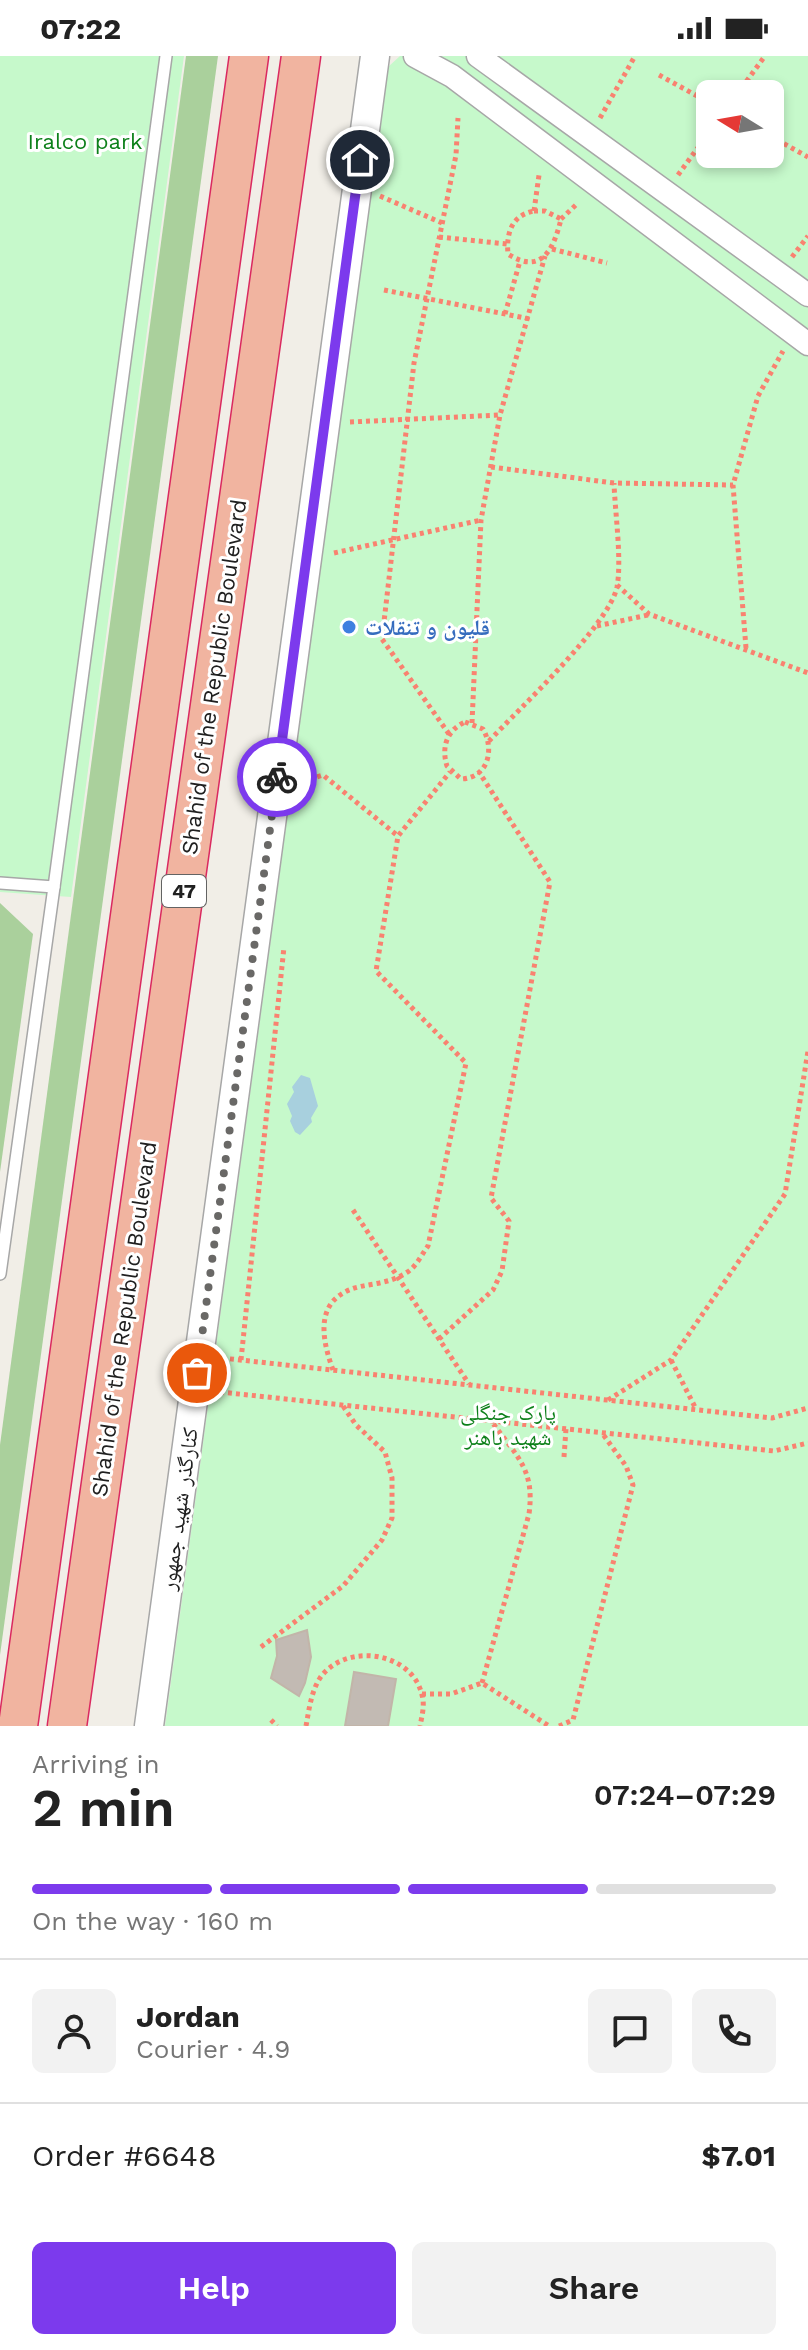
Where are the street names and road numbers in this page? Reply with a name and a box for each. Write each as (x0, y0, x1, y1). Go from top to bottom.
street label: Shahid of the Republic Boulevard (177, 498, 251, 856)
road number: 47 (162, 875, 206, 907)
street label: Shahid of the Republic Boulevard (87, 1140, 161, 1498)
street label: کنارگذر شهید جمهور (155, 1426, 203, 1593)

